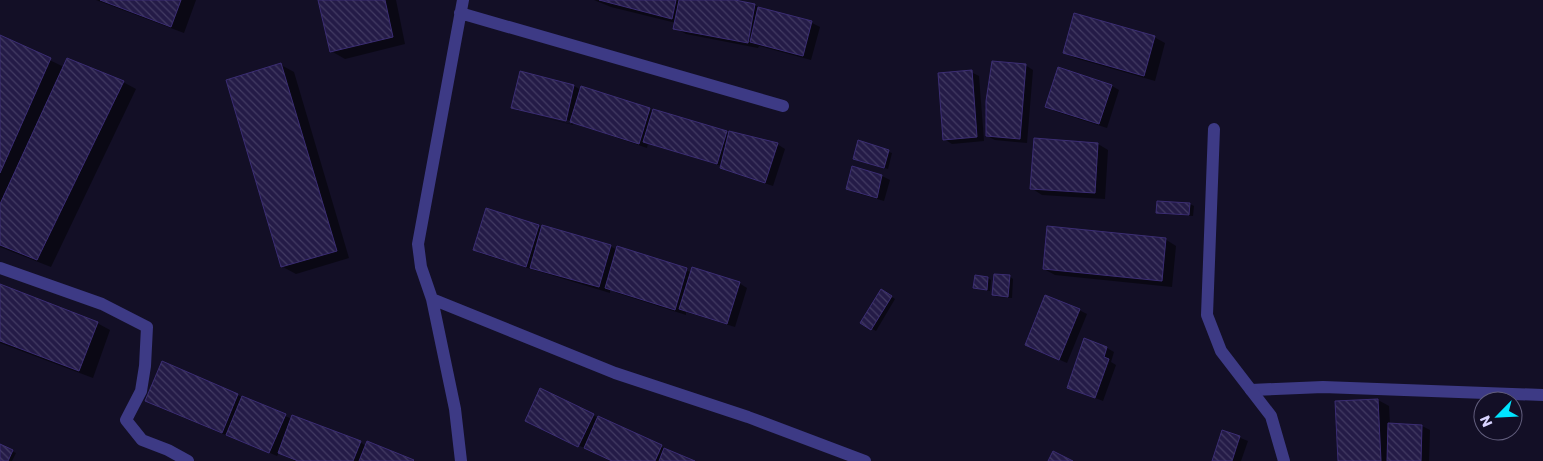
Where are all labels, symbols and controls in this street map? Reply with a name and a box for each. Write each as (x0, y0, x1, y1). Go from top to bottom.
north arrow (1473, 391, 1523, 441)
text: N (1475, 412, 1497, 430)

